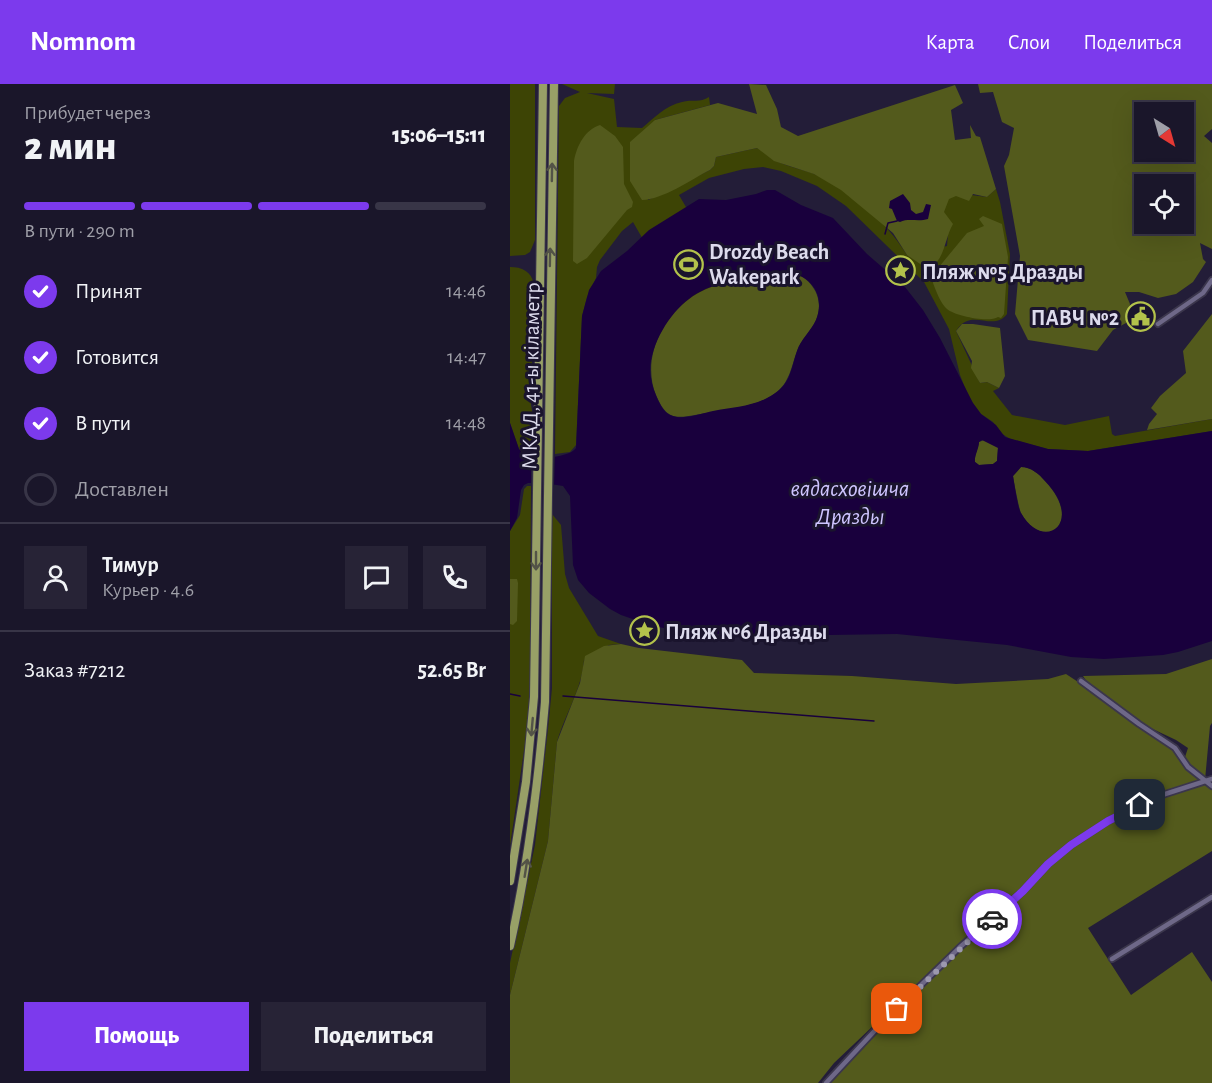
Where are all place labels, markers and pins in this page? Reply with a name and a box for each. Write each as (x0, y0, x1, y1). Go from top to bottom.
place label: Drozdy Beach Wakepark (709, 241, 829, 288)
sports icon: Drozdy Beach Wakepark (672, 248, 704, 280)
place icon: Пляж №5 Дразды (885, 255, 917, 287)
place label: Пляж №5 Дразды (922, 261, 1083, 283)
public building icon: ПАВЧ №2 (1124, 301, 1156, 333)
place label: ПАВЧ №2 (1031, 307, 1119, 329)
place icon: Пляж №6 Дразды (628, 615, 660, 647)
place label: Пляж №6 Дразды (665, 621, 827, 643)
pin (1114, 779, 1165, 830)
pin (871, 983, 922, 1034)

